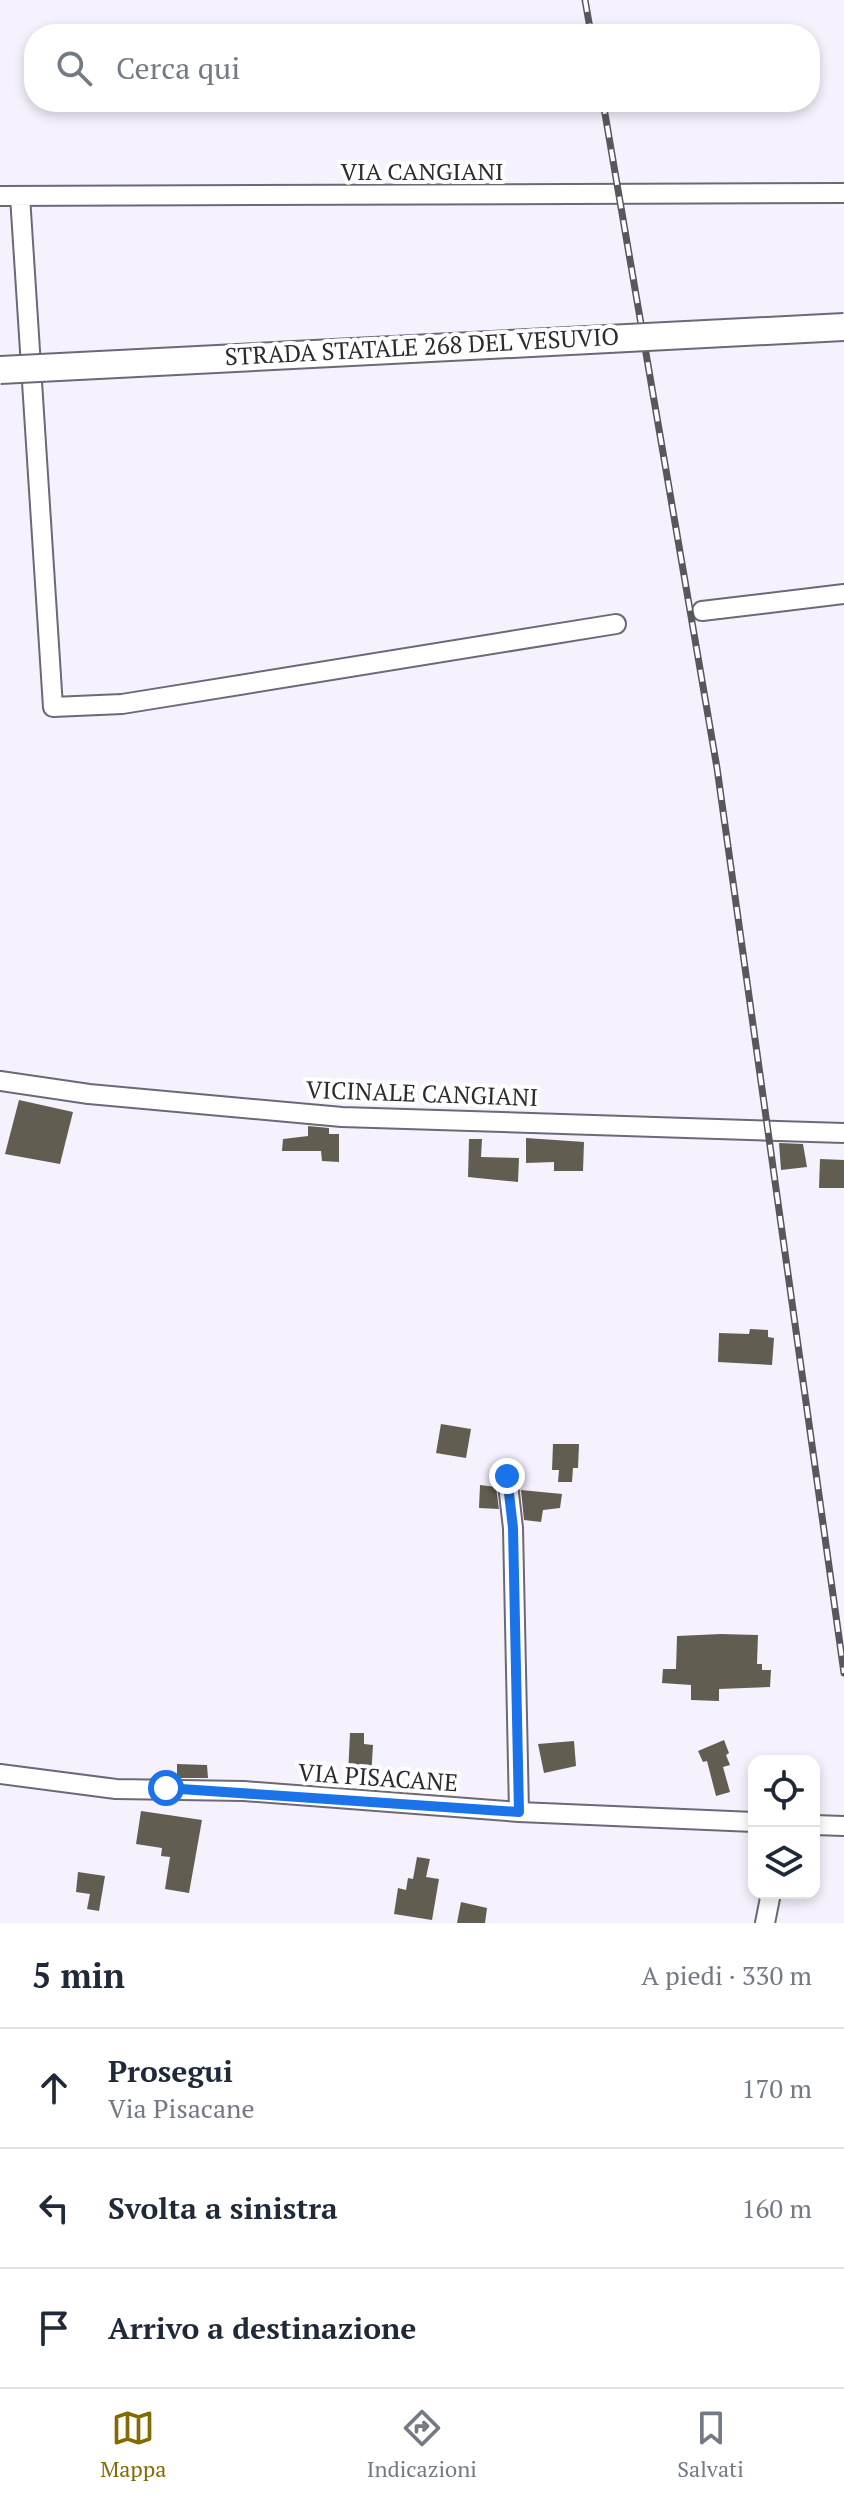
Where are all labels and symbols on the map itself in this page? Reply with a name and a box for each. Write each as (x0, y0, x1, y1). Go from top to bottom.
street label: VIA CANGIANI (341, 155, 503, 187)
street label: STRADA STATALE 268 DEL VESUVIO (224, 320, 620, 372)
street label: VICINALE CANGIANI (306, 1073, 538, 1113)
route end (489, 1458, 525, 1494)
street label: VIA PISACANE (297, 1755, 459, 1799)
route start (148, 1770, 184, 1806)

